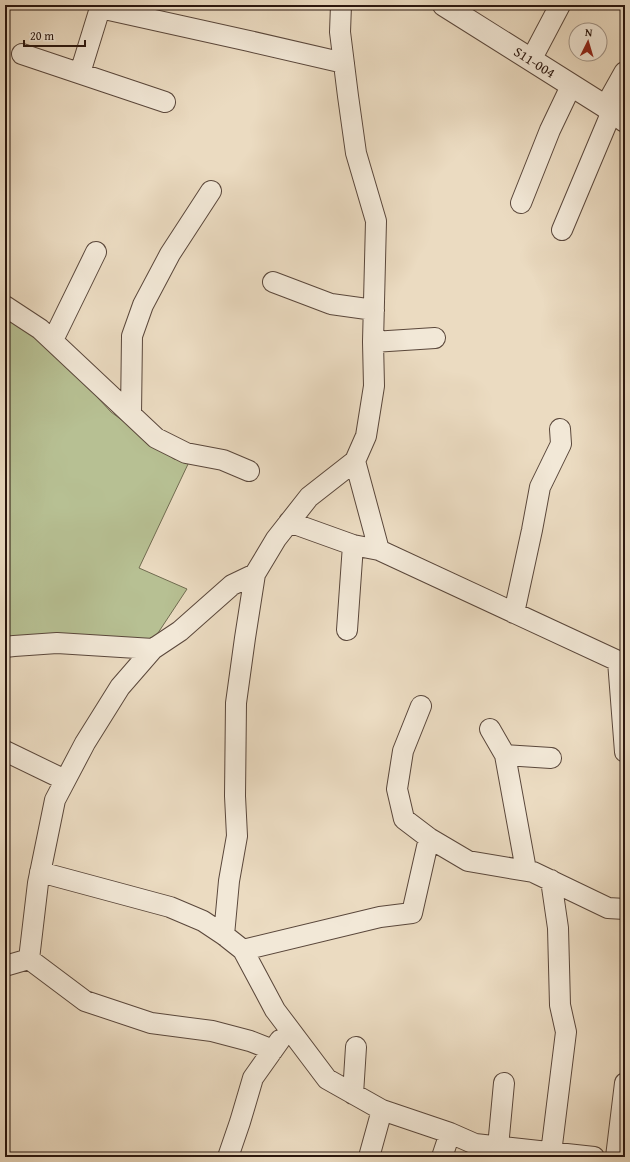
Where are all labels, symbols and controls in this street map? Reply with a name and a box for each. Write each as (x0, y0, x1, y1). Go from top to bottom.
scale bar (24, 22, 85, 48)
north arrow (568, 22, 608, 62)
text: N (585, 24, 594, 40)
text: 20 m (30, 27, 54, 44)
street label: S11-004 (510, 41, 559, 83)

